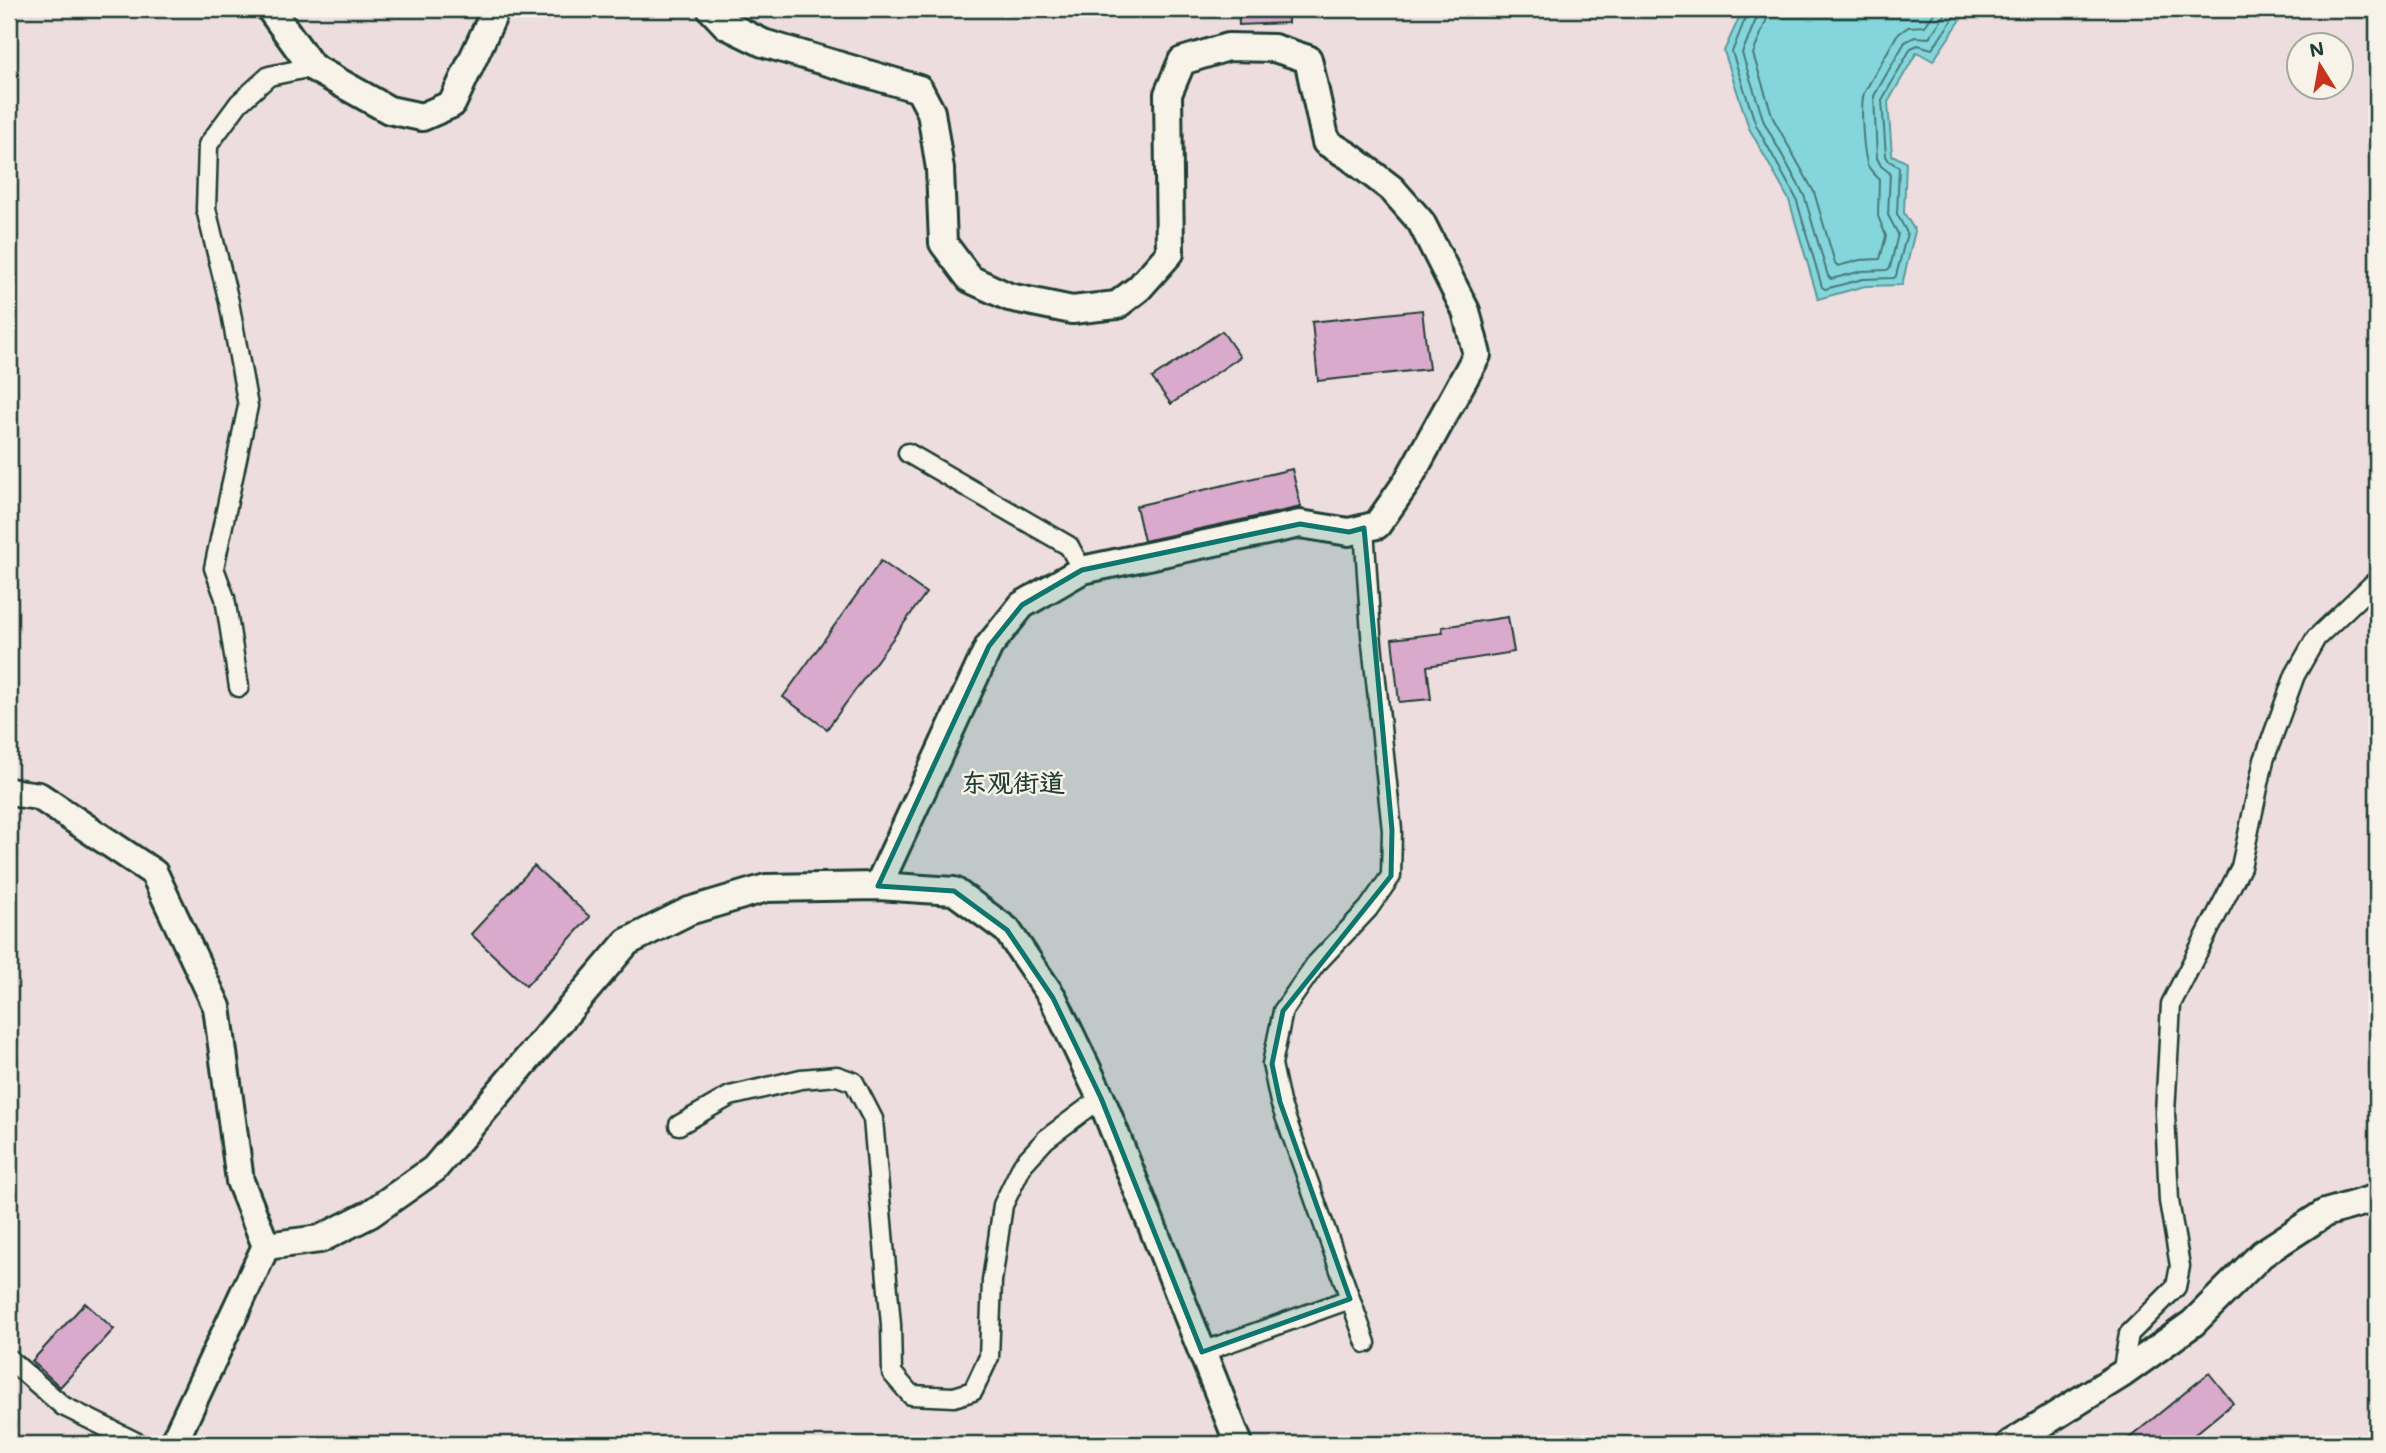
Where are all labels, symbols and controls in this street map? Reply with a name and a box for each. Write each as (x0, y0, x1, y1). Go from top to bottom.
north arrow (2284, 32, 2354, 102)
text: N (2307, 35, 2326, 62)
district label: 东观街道 (961, 765, 1065, 799)

